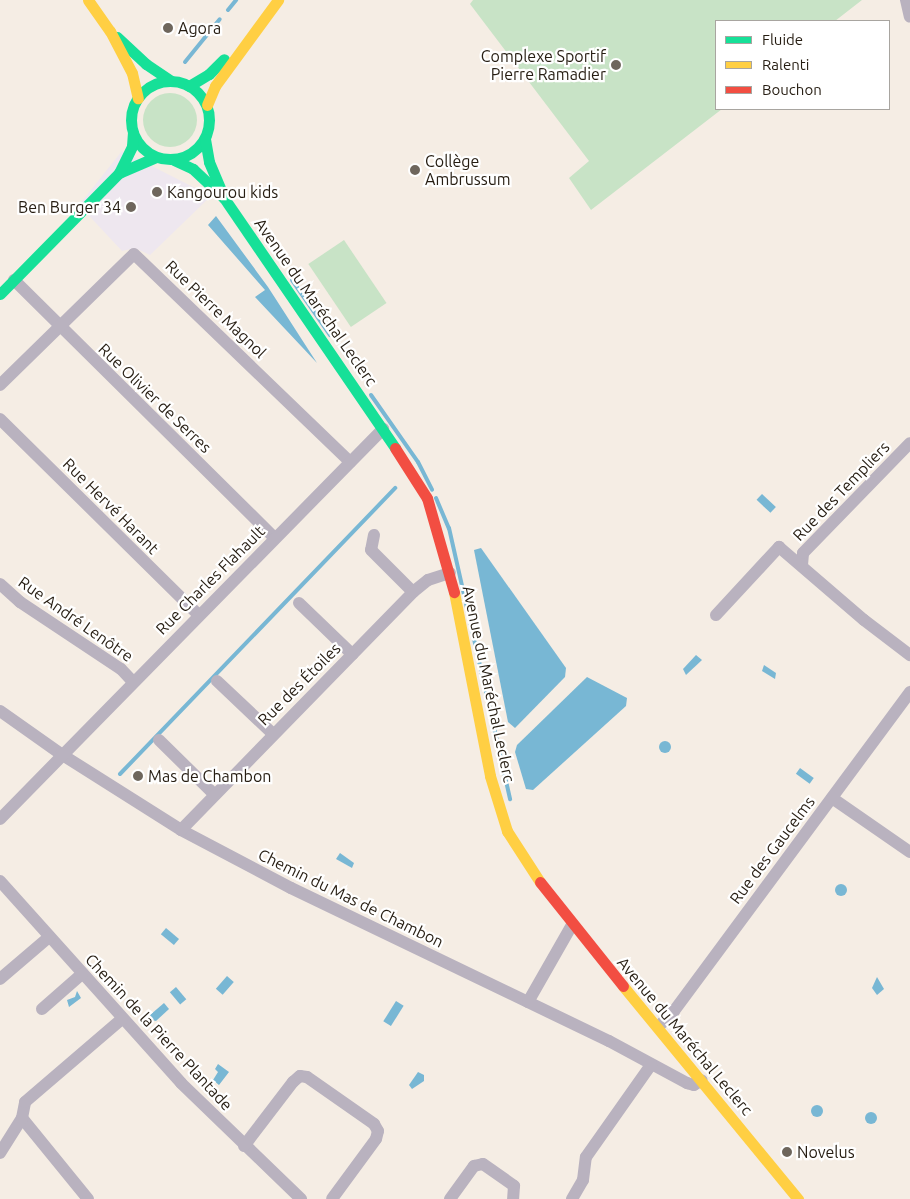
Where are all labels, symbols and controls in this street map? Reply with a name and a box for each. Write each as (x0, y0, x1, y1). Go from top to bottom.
place label: Agora (178, 18, 221, 38)
legend (715, 20, 890, 110)
marker: Agora (162, 22, 174, 34)
text: Fluide (762, 31, 803, 48)
place label: Complexe Sportif Pierre Ramadier (481, 46, 606, 84)
text: Ralenti (762, 56, 809, 73)
marker: Complexe Sportif Pierre Ramadier (610, 59, 622, 71)
text: Bouchon (762, 81, 822, 98)
place label: Collège Ambrussum (425, 151, 511, 189)
marker: Collège Ambrussum (409, 164, 421, 176)
place label: Kangourou kids (167, 182, 278, 202)
marker: Kangourou kids (151, 186, 163, 198)
place label: Ben Burger 34 (18, 197, 121, 217)
marker: Ben Burger 34 (125, 201, 137, 213)
street label: Avenue du Maréchal Leclerc (251, 214, 381, 390)
street label: Rue Pierre Magnol (162, 256, 270, 362)
street label: Rue Olivier de Serres (95, 339, 215, 457)
street label: Rue des Templiers (789, 437, 893, 545)
street label: Rue Hervé Harant (59, 454, 163, 558)
street label: Rue Charles Flahault (151, 521, 269, 639)
street label: Rue André Lenôtre (15, 572, 137, 666)
street label: Avenue du Maréchal Leclerc (459, 584, 519, 784)
street label: Rue des Étoiles (254, 639, 344, 729)
place label: Mas de Chambon (148, 766, 271, 786)
marker: Mas de Chambon (132, 770, 144, 782)
street label: Rue des Gaucelms (725, 792, 819, 908)
street label: Chemin du Mas de Chambon (255, 845, 447, 951)
street label: Chemin de la Pierre Plantade (81, 950, 237, 1114)
street label: Avenue du Maréchal Leclerc (613, 953, 757, 1119)
place label: Novelus (797, 1142, 855, 1162)
marker: Novelus (781, 1146, 793, 1158)

